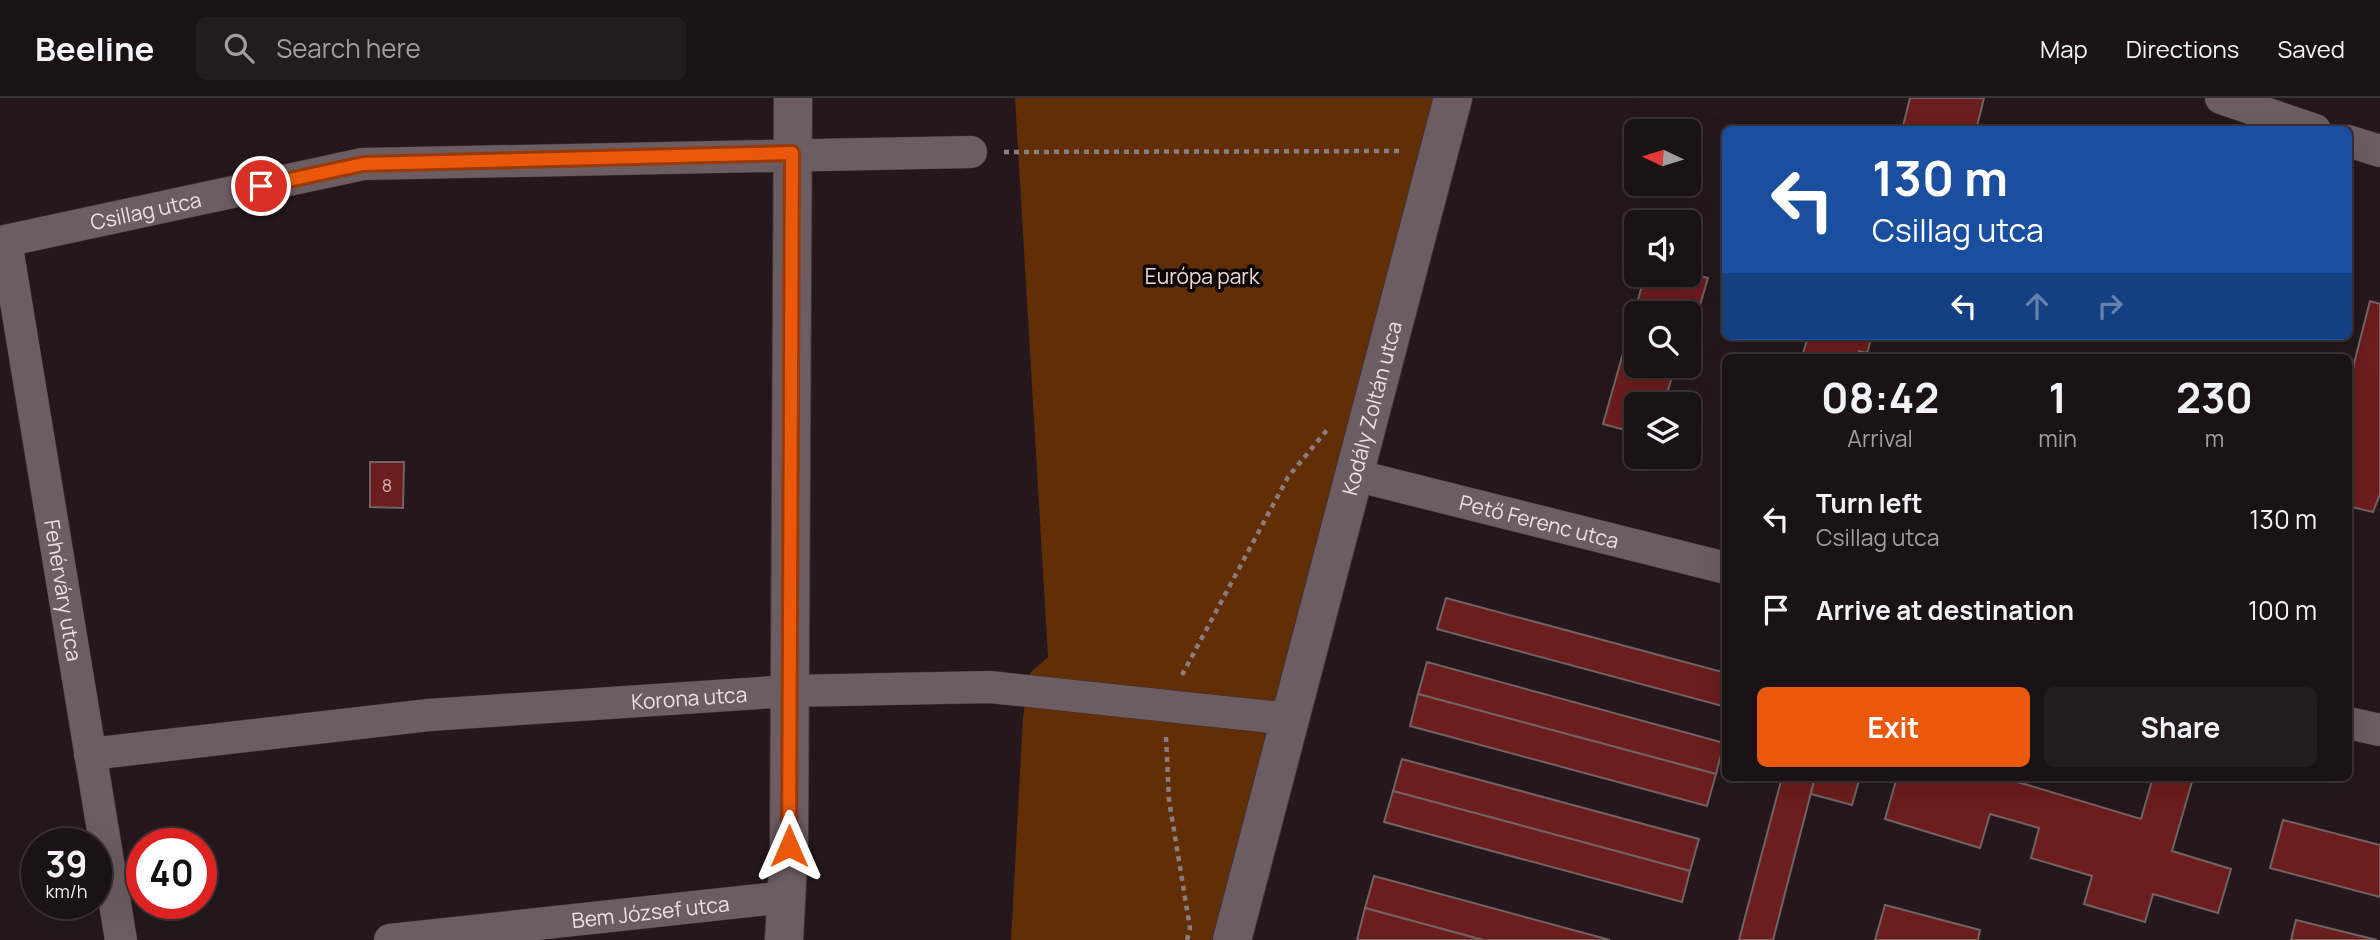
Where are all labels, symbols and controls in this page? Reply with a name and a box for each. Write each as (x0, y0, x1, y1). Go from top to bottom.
search box (196, 17, 686, 80)
text: Beeline (35, 26, 154, 71)
icon: search (220, 29, 258, 67)
text: Search here (276, 30, 421, 66)
text: Map (2040, 32, 2088, 65)
text: Directions (2126, 32, 2239, 65)
text: Saved (2277, 32, 2345, 65)
north arrow (1624, 119, 1701, 196)
map controls (1624, 119, 1701, 469)
text: 130 m (1872, 144, 2008, 211)
icon: left (1757, 154, 1848, 245)
pin (231, 156, 291, 216)
icon: arrive (242, 167, 280, 205)
street label: Csillag utca (88, 185, 204, 236)
text: Csillag utca (1872, 208, 2044, 252)
button: sound (1624, 210, 1701, 287)
park label: Európa park (1145, 262, 1260, 290)
icon: left (1945, 287, 1983, 325)
icon: ahead (2018, 287, 2056, 325)
icon: right (2091, 287, 2129, 325)
button: search (1624, 301, 1701, 378)
street label: Kodály Zoltán utca (1335, 318, 1408, 498)
text: 08:42 (1821, 368, 1939, 426)
text: 1 (2048, 368, 2067, 426)
text: 230 (2176, 368, 2253, 426)
button: layers (1624, 392, 1701, 469)
text: Arrival (1847, 422, 1913, 454)
text: min (2038, 422, 2077, 454)
text: m (2205, 422, 2224, 454)
house number: 8 (382, 473, 392, 497)
text: Turn left (1816, 485, 1923, 521)
street label: Pető Ferenc utca (1457, 488, 1622, 555)
icon: left (1757, 500, 1795, 538)
text: 130 m (2249, 501, 2317, 537)
street label: Fehérváry utca (38, 517, 89, 663)
text: Csillag utca (1816, 521, 1939, 553)
icon: arrive (1757, 591, 1795, 629)
text: Arrive at destination (1816, 592, 2074, 628)
text: 100 m (2248, 592, 2317, 628)
street label: Korona utca (630, 680, 748, 715)
button: Exit (1757, 687, 2030, 767)
button: Share (2044, 687, 2317, 767)
position arrow (752, 809, 826, 883)
speed limit sign: 40 (126, 828, 217, 919)
text: 39 (45, 840, 88, 888)
text: km/h (46, 879, 87, 903)
street label: Bem József utca (570, 889, 731, 934)

